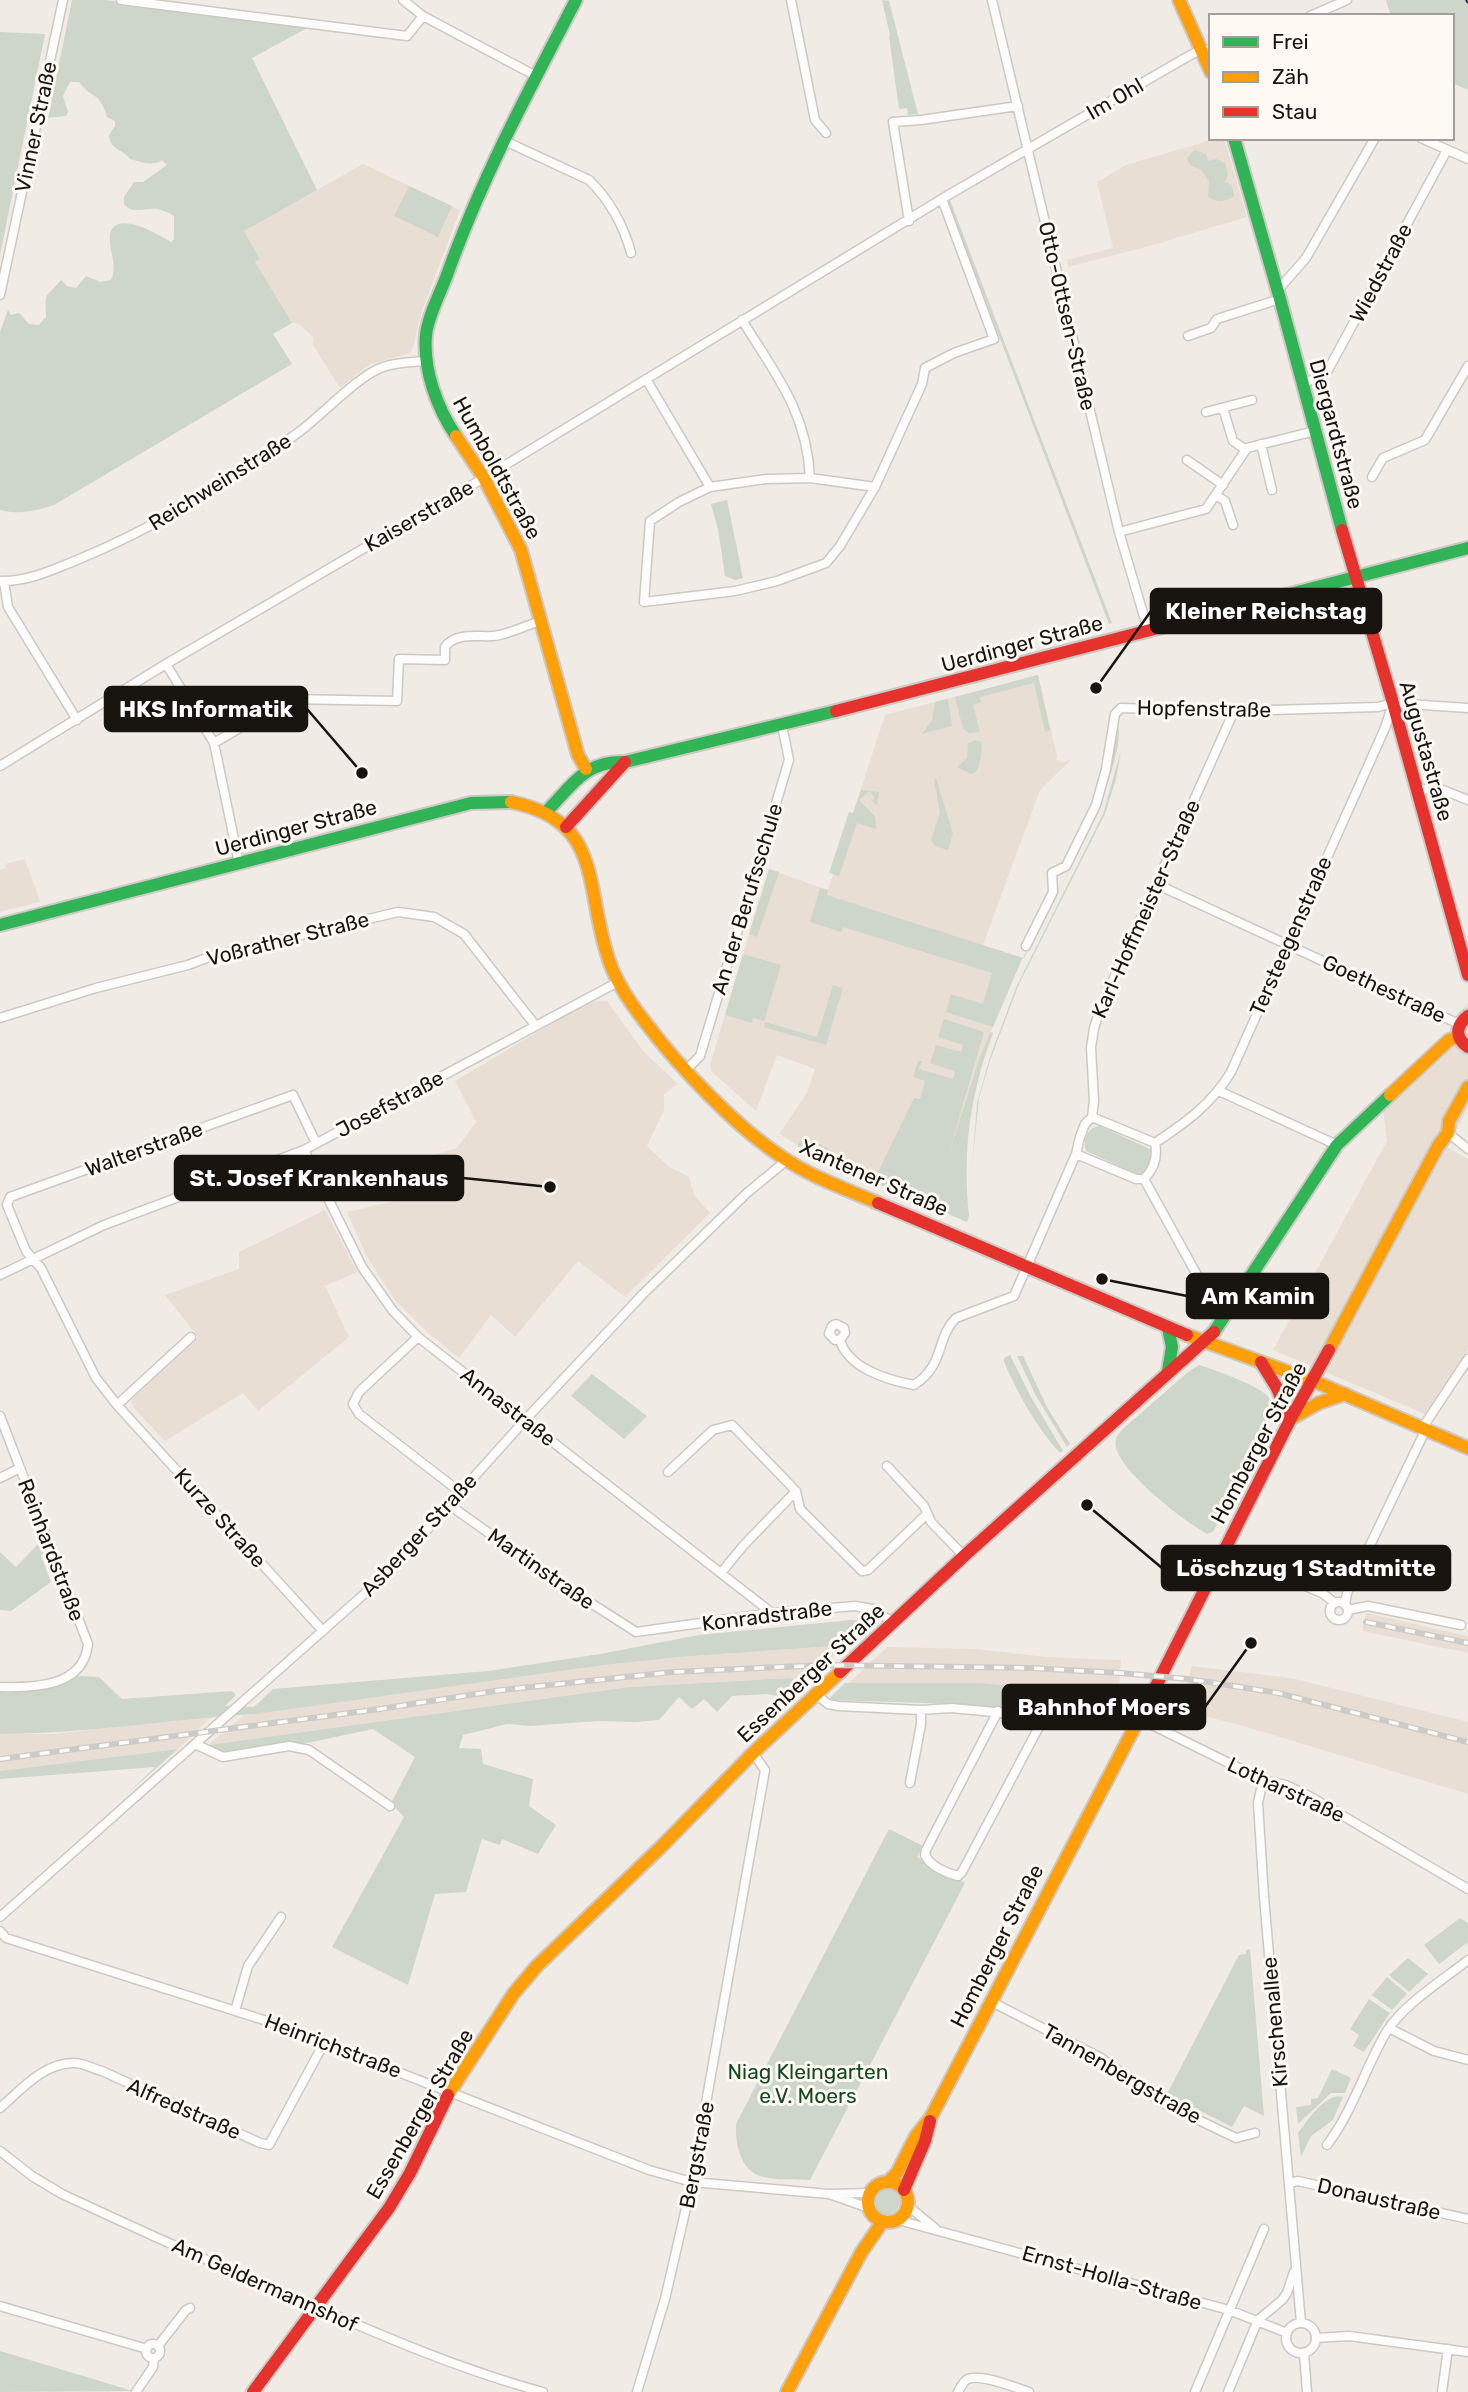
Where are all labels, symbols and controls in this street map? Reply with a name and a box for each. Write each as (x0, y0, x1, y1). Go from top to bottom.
legend (1209, 14, 1454, 140)
text: Frei (1272, 29, 1309, 54)
street label: Vinner Straße (9, 59, 62, 195)
text: Zäh (1272, 64, 1309, 89)
street label: Im Ohl (1082, 72, 1148, 125)
text: Stau (1272, 99, 1318, 124)
street label: Otto-Ottsen-Straße (1034, 219, 1101, 413)
street label: Wiedstraße (1344, 219, 1417, 327)
street label: Diergardtstraße (1304, 356, 1369, 512)
street label: Humboldtstraße (448, 392, 547, 543)
street label: Reichweinstraße (144, 428, 296, 535)
street label: Kaiserstraße (360, 474, 478, 557)
callout: Kleiner Reichstag (1151, 589, 1381, 633)
text: Kleiner Reichstag (1165, 597, 1367, 625)
street label: Uerdinger Straße (938, 610, 1105, 677)
street label: Augustastraße (1395, 678, 1458, 824)
callout: HKS Informatik (105, 687, 307, 731)
text: HKS Informatik (119, 695, 294, 723)
street label: Hopfenstraße (1137, 695, 1271, 722)
street label: Uerdinger Straße (212, 794, 379, 861)
street label: Karl-Hoffmeister-Straße (1086, 796, 1205, 1022)
street label: An der Berufsschule (706, 800, 788, 997)
street label: Tersteegenstraße (1244, 852, 1337, 1019)
street label: Voßrather Straße (204, 906, 372, 971)
street label: Goethestraße (1319, 949, 1450, 1028)
street label: Josefstraße (332, 1065, 448, 1142)
street label: Walterstraße (82, 1116, 206, 1181)
street label: Xantener Straße (796, 1134, 952, 1221)
callout: St. Josef Krankenhaus (175, 1156, 463, 1200)
text: St. Josef Krankenhaus (189, 1164, 449, 1192)
callout: Am Kamin (1187, 1274, 1328, 1318)
text: Am Kamin (1201, 1282, 1315, 1310)
street label: Homberger Straße (1205, 1358, 1312, 1528)
street label: Annastraße (456, 1362, 561, 1451)
street label: Kurze Straße (169, 1463, 271, 1572)
street label: Asberger Straße (355, 1468, 482, 1601)
street label: Reinhardstraße (13, 1475, 90, 1624)
street label: Martinstraße (483, 1523, 600, 1615)
callout: Löschzug 1 Stadtmitte (1162, 1546, 1450, 1590)
text: Löschzug 1 Stadtmitte (1176, 1554, 1436, 1582)
street label: Konradstraße (700, 1595, 834, 1636)
street label: Essenberger Straße (732, 1598, 890, 1747)
callout: Bahnhof Moers (1003, 1685, 1205, 1729)
text: Bahnhof Moers (1018, 1693, 1191, 1721)
street label: Lotharstraße (1224, 1751, 1349, 1828)
street label: Homberger Straße (945, 1860, 1048, 2031)
street label: Kirschenallee (1256, 1956, 1293, 2088)
street label: Heinrichstraße (261, 2008, 405, 2083)
street label: Tannenbergstraße (1039, 2018, 1206, 2129)
street label: Essenberger Straße (361, 2024, 478, 2203)
park label: Niag Kleingarten e.V. Moers (727, 2059, 889, 2108)
street label: Alfredstraße (124, 2072, 245, 2145)
street label: Bergstraße (674, 2099, 719, 2211)
street label: Donaustraße (1315, 2172, 1443, 2225)
street label: Am Geldermannshof (169, 2232, 362, 2337)
street label: Ernst-Holla-Straße (1019, 2240, 1205, 2315)

